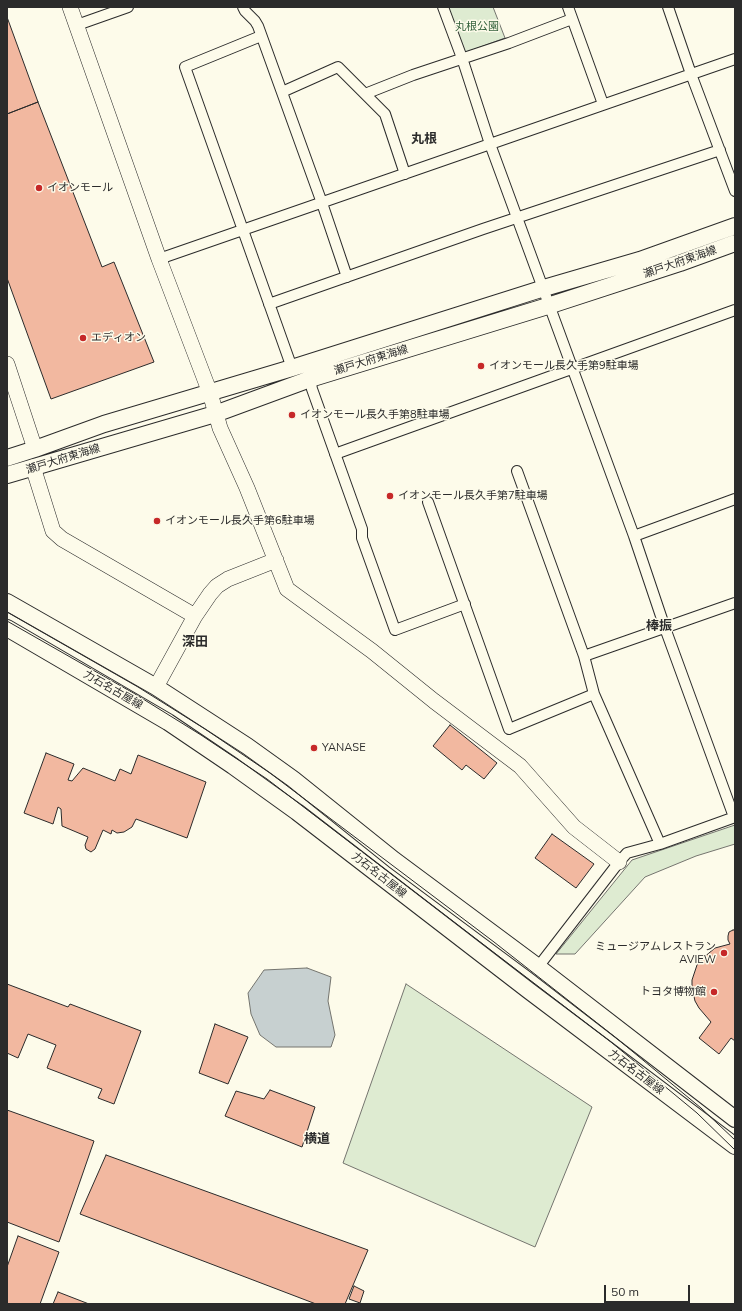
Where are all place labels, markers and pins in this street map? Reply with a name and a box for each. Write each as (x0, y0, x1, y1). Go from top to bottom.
place label: イオンモール (47, 181, 113, 195)
marker: イオンモール (34, 183, 44, 193)
place label: エディオン (91, 331, 146, 345)
marker: エディオン (78, 333, 88, 343)
place label: イオンモール長久手第9駐車場 (489, 359, 639, 373)
marker: イオンモール長久手第9駐車場 (476, 361, 486, 371)
place label: イオンモール長久手第8駐車場 (300, 408, 450, 422)
marker: イオンモール長久手第8駐車場 (287, 410, 297, 420)
place label: イオンモール長久手第7駐車場 (398, 489, 548, 503)
marker: イオンモール長久手第7駐車場 (385, 491, 395, 501)
place label: イオンモール長久手第6駐車場 (165, 514, 315, 528)
marker: イオンモール長久手第6駐車場 (152, 516, 162, 526)
place label: YANASE (322, 741, 366, 755)
marker: YANASE (309, 743, 319, 753)
place label: ミュージアムレストラン AVIEW (595, 940, 716, 966)
marker: ミュージアムレストラン AVIEW (719, 948, 729, 958)
place label: トヨタ博物館 (640, 985, 706, 999)
marker: トヨタ博物館 (709, 987, 719, 997)

